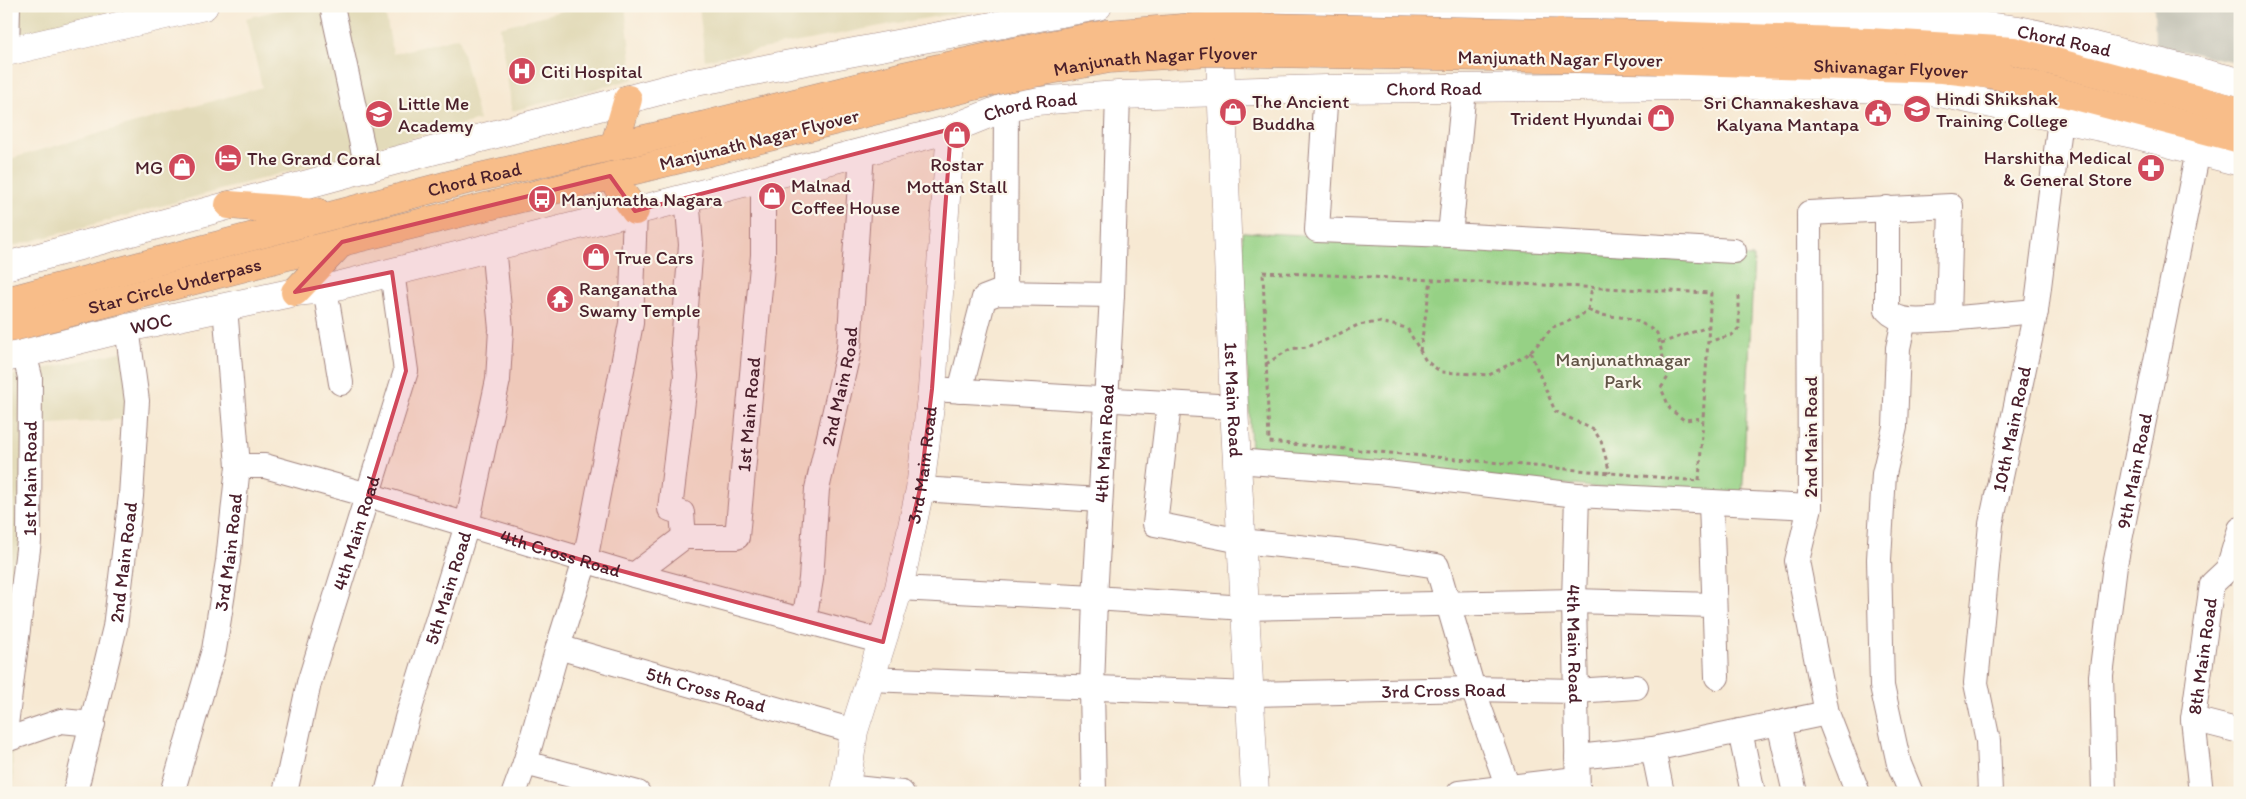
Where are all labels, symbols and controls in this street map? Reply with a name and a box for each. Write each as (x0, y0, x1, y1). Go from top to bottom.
street label: Chord Road (2015, 19, 2114, 62)
street label: Manjunath Nagar Flyover (1051, 41, 1258, 81)
street label: Manjunath Nagar Flyover (1457, 45, 1663, 72)
street label: Shivanagar Flyover (1813, 54, 1970, 84)
hospital icon: Citi Hospital (507, 56, 537, 86)
place label: Citi Hospital (541, 60, 643, 83)
street label: Chord Road (1386, 77, 1483, 101)
street label: Chord Road (980, 87, 1079, 127)
place label: Hindi Shikshak Training College (1936, 87, 2068, 132)
place label: The Ancient Buddha (1252, 90, 1349, 135)
place label: Sri Channakeshava Kalyana Mantapa (1703, 91, 1859, 136)
place label: Little Me Academy (398, 92, 473, 137)
school or university icon: Hindi Shikshak Training College (1902, 94, 1932, 124)
shop icon: The Ancient Buddha (1218, 97, 1248, 127)
public building icon: Sri Channakeshava Kalyana Mantapa (1863, 98, 1893, 128)
school or university icon: Little Me Academy (364, 99, 394, 129)
street label: Manjunath Nagar Flyover (657, 103, 862, 175)
shop icon: Trident Hyundai (1646, 103, 1676, 133)
place label: Trident Hyundai (1510, 107, 1642, 130)
shop icon: Rostar Mottan Stall (942, 120, 972, 150)
hotel icon: The Grand Coral (213, 143, 243, 173)
place label: Harshitha Medical & General Store (1984, 146, 2133, 191)
place label: The Grand Coral (247, 147, 381, 170)
shop icon: MG (167, 152, 197, 182)
place label: Rostar Mottan Stall (907, 153, 1008, 198)
pharmacy icon: Harshitha Medical & General Store (2136, 153, 2166, 183)
place label: MG (135, 156, 163, 179)
street label: Chord Road (425, 157, 524, 202)
place label: Malnad Coffee House (791, 174, 900, 219)
shop icon: Malnad Coffee House (757, 181, 787, 211)
bus stop icon: Manjunatha Nagara (527, 184, 557, 214)
place label: Manjunatha Nagara (561, 188, 723, 211)
shop icon: True Cars (581, 242, 611, 272)
place label: True Cars (615, 246, 693, 269)
street label: Star Circle Underpass (86, 252, 264, 319)
place label: Ranganatha Swamy Temple (579, 277, 701, 322)
temple icon: Ranganatha Swamy Temple (545, 284, 575, 314)
street label: WOC (128, 308, 174, 339)
street label: 2nd Main Road (816, 325, 862, 448)
street label: 1st Main Road (1219, 342, 1248, 458)
park label: Manjunathnagar Park (1555, 348, 1691, 393)
street label: 1st Main Road (732, 355, 766, 473)
street label: 10th Main Road (1987, 364, 2036, 494)
street label: 2nd Main Road (1799, 376, 1822, 498)
street label: 4th Main Road (1089, 383, 1119, 503)
street label: 3rd Main Road (902, 404, 942, 526)
street label: 9th Main Road (2112, 410, 2157, 531)
street label: 1st Main Road (18, 420, 42, 536)
street label: 4th Main Road (328, 472, 385, 593)
street label: 3rd Main Road (209, 491, 247, 613)
street label: 2nd Main Road (105, 500, 142, 624)
street label: 4th Cross Road (497, 524, 624, 583)
street label: 5th Main Road (420, 528, 477, 648)
street label: 4th Main Road (1562, 584, 1587, 704)
street label: 8th Main Road (2183, 595, 2222, 716)
street label: 5th Cross Road (643, 662, 769, 718)
street label: 3rd Cross Road (1381, 678, 1507, 703)

